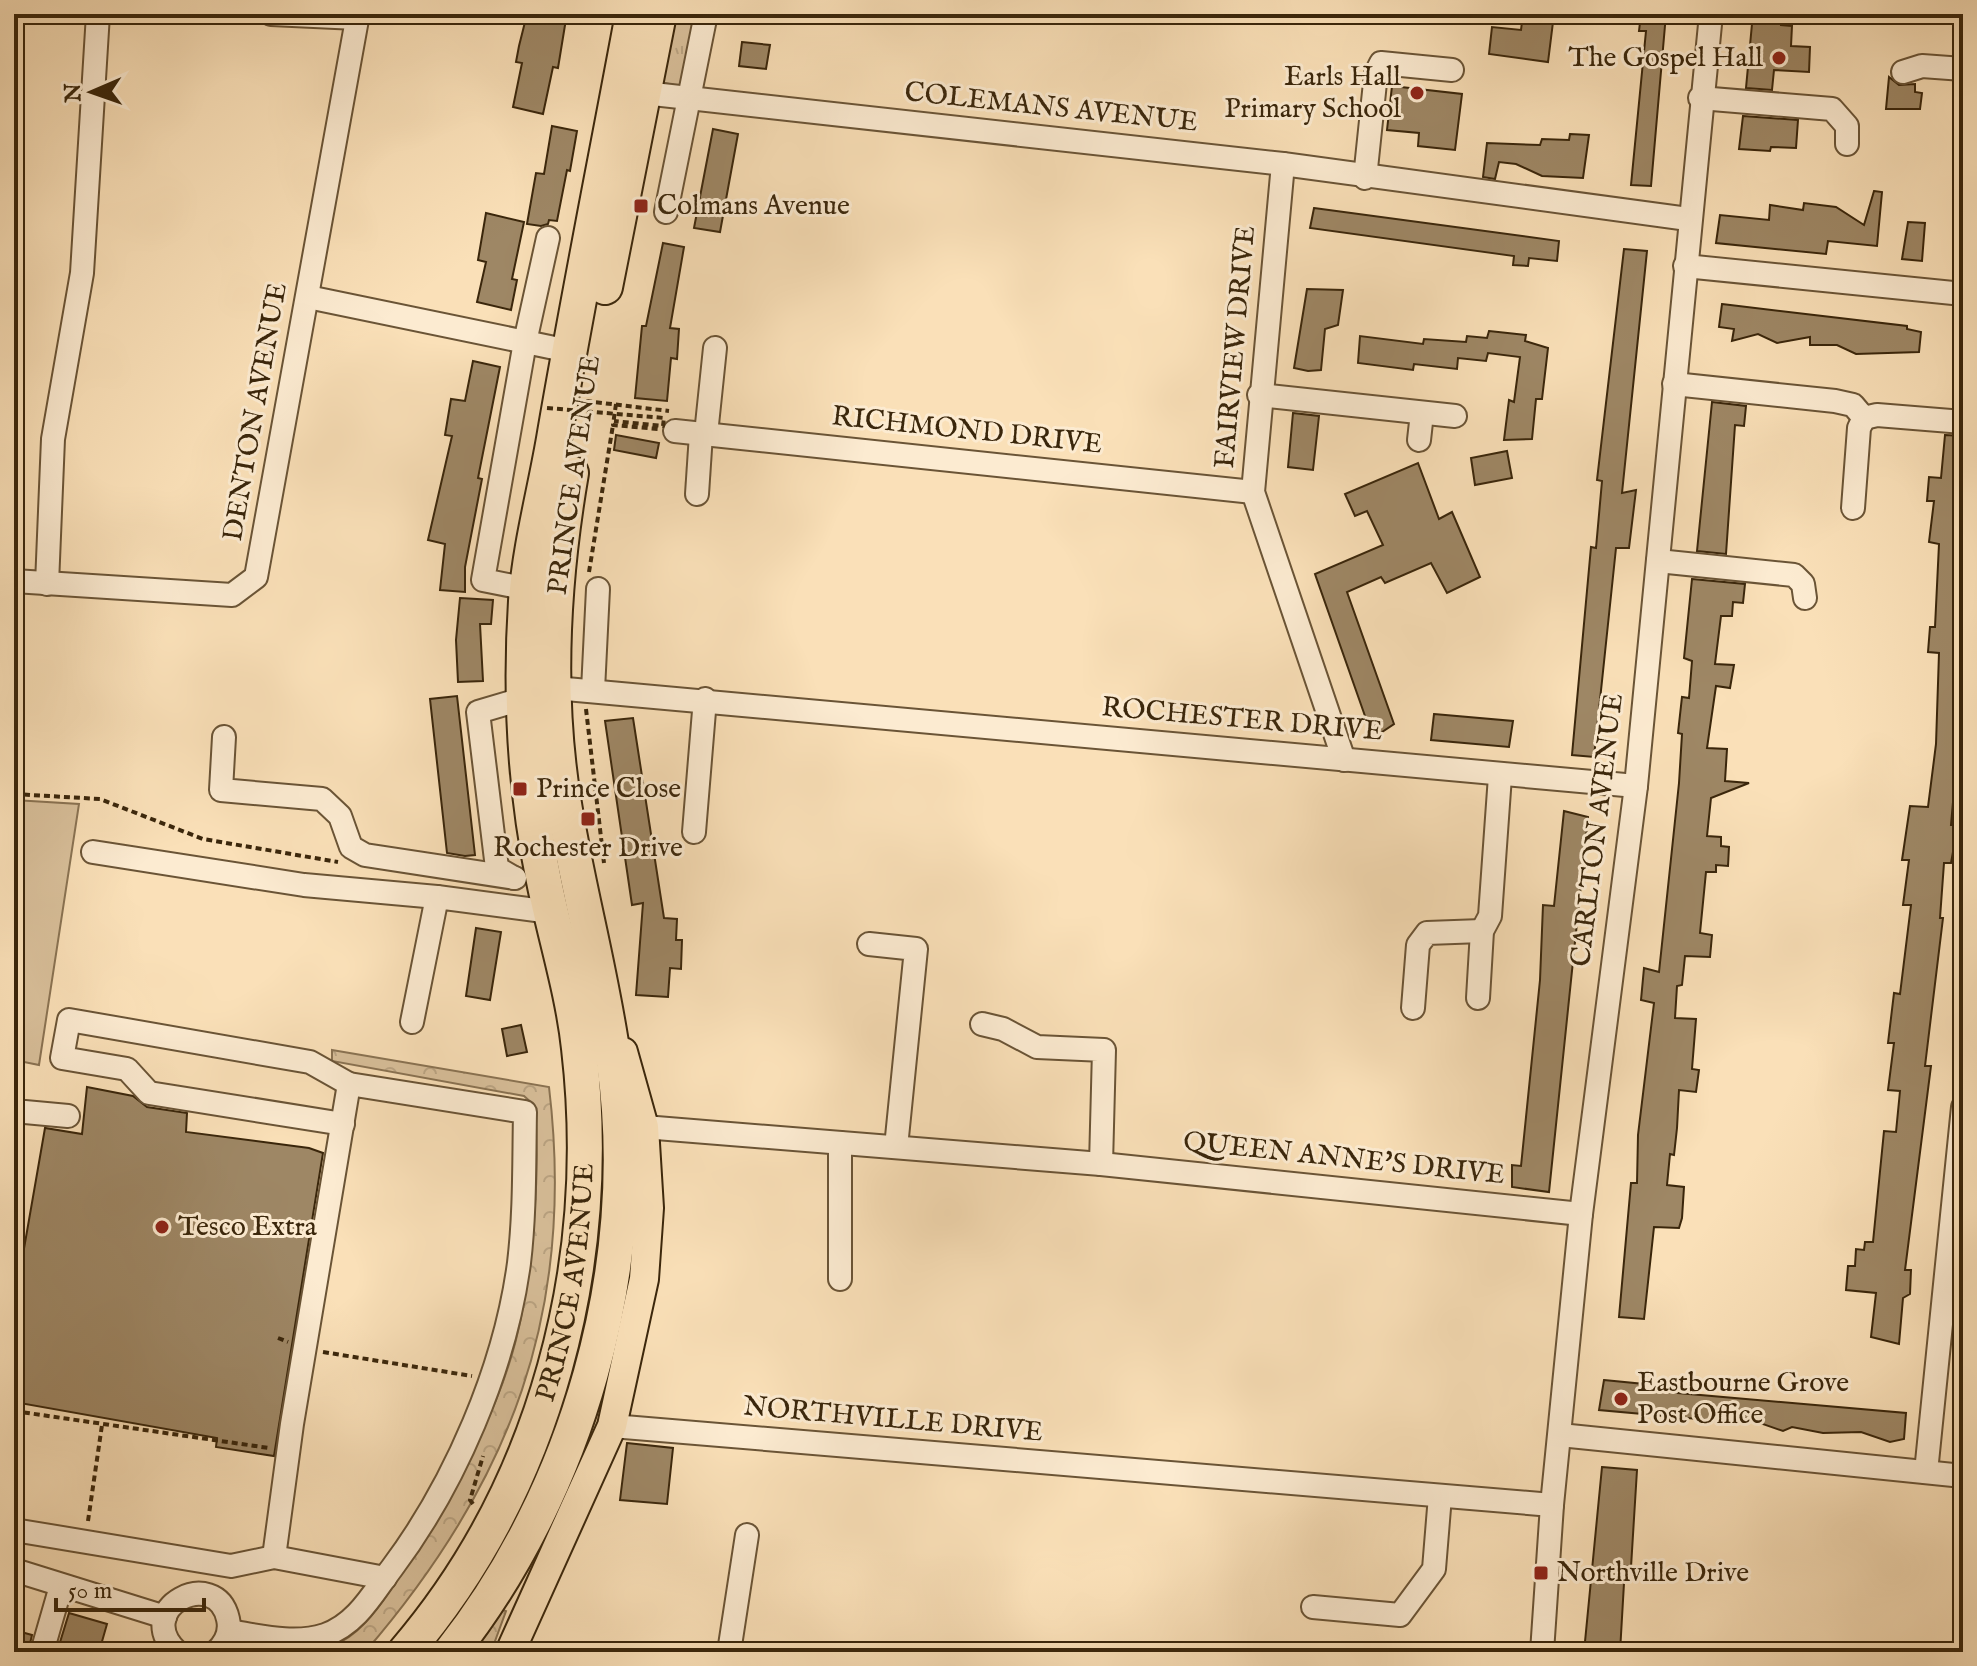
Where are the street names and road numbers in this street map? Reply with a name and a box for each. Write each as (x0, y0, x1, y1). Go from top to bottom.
street label: COLEMANS AVENUE (903, 75, 1199, 141)
street label: FAIRVIEW DRIVE (1208, 224, 1264, 470)
street label: DENTON AVENUE (216, 280, 296, 544)
street label: PRINCE AVENUE (541, 353, 609, 597)
street label: RICHMOND DRIVE (830, 399, 1104, 463)
street label: ROCHESTER DRIVE (1100, 690, 1384, 750)
street label: CARLTON AVENUE (1564, 691, 1632, 969)
street label: QUEEN ANNE'S DRIVE (1182, 1125, 1506, 1193)
street label: PRINCE AVENUE (528, 1163, 602, 1406)
street label: NORTHVILLE DRIVE (742, 1389, 1044, 1451)

